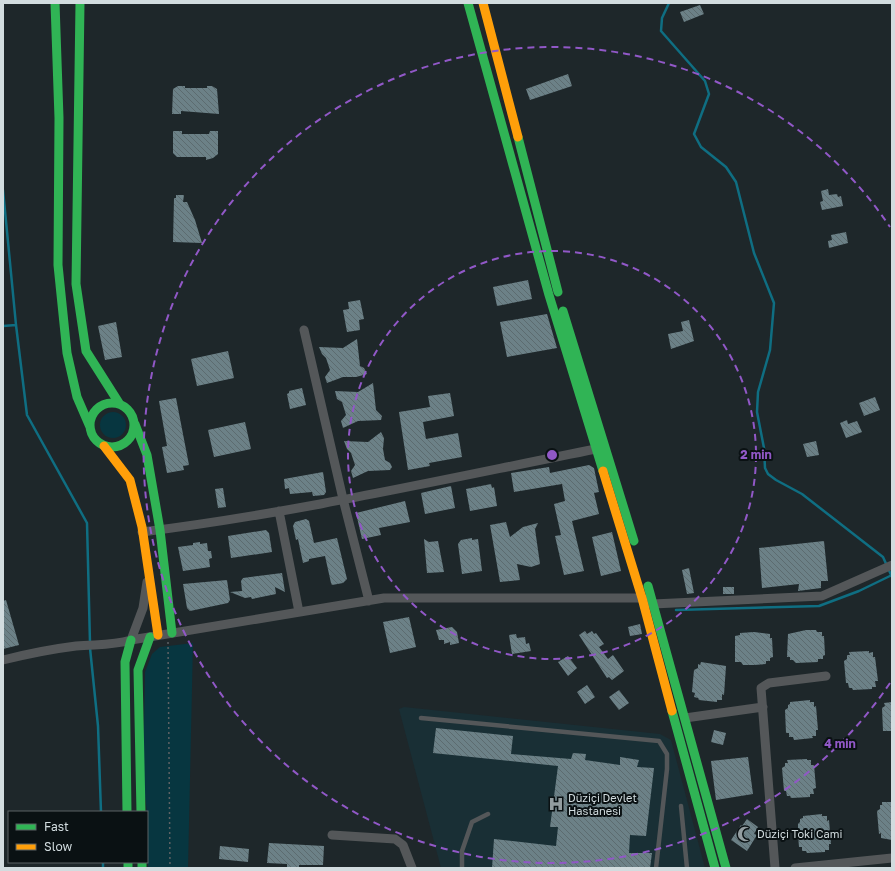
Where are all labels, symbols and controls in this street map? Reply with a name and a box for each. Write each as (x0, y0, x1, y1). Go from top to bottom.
text: 2 min (740, 447, 772, 462)
centre of rings (545, 448, 559, 462)
text: 4 min (824, 736, 856, 751)
place label: Düziçi Devlet Hastanesi (568, 791, 637, 817)
hospital icon: Düziçi Devlet Hastanesi (547, 795, 565, 813)
legend (8, 811, 148, 863)
text: Fast (44, 819, 69, 834)
mosque icon: Düziçi Toki Cami (736, 825, 754, 843)
place label: Düziçi Toki Cami (757, 827, 842, 840)
text: Slow (44, 839, 72, 854)

